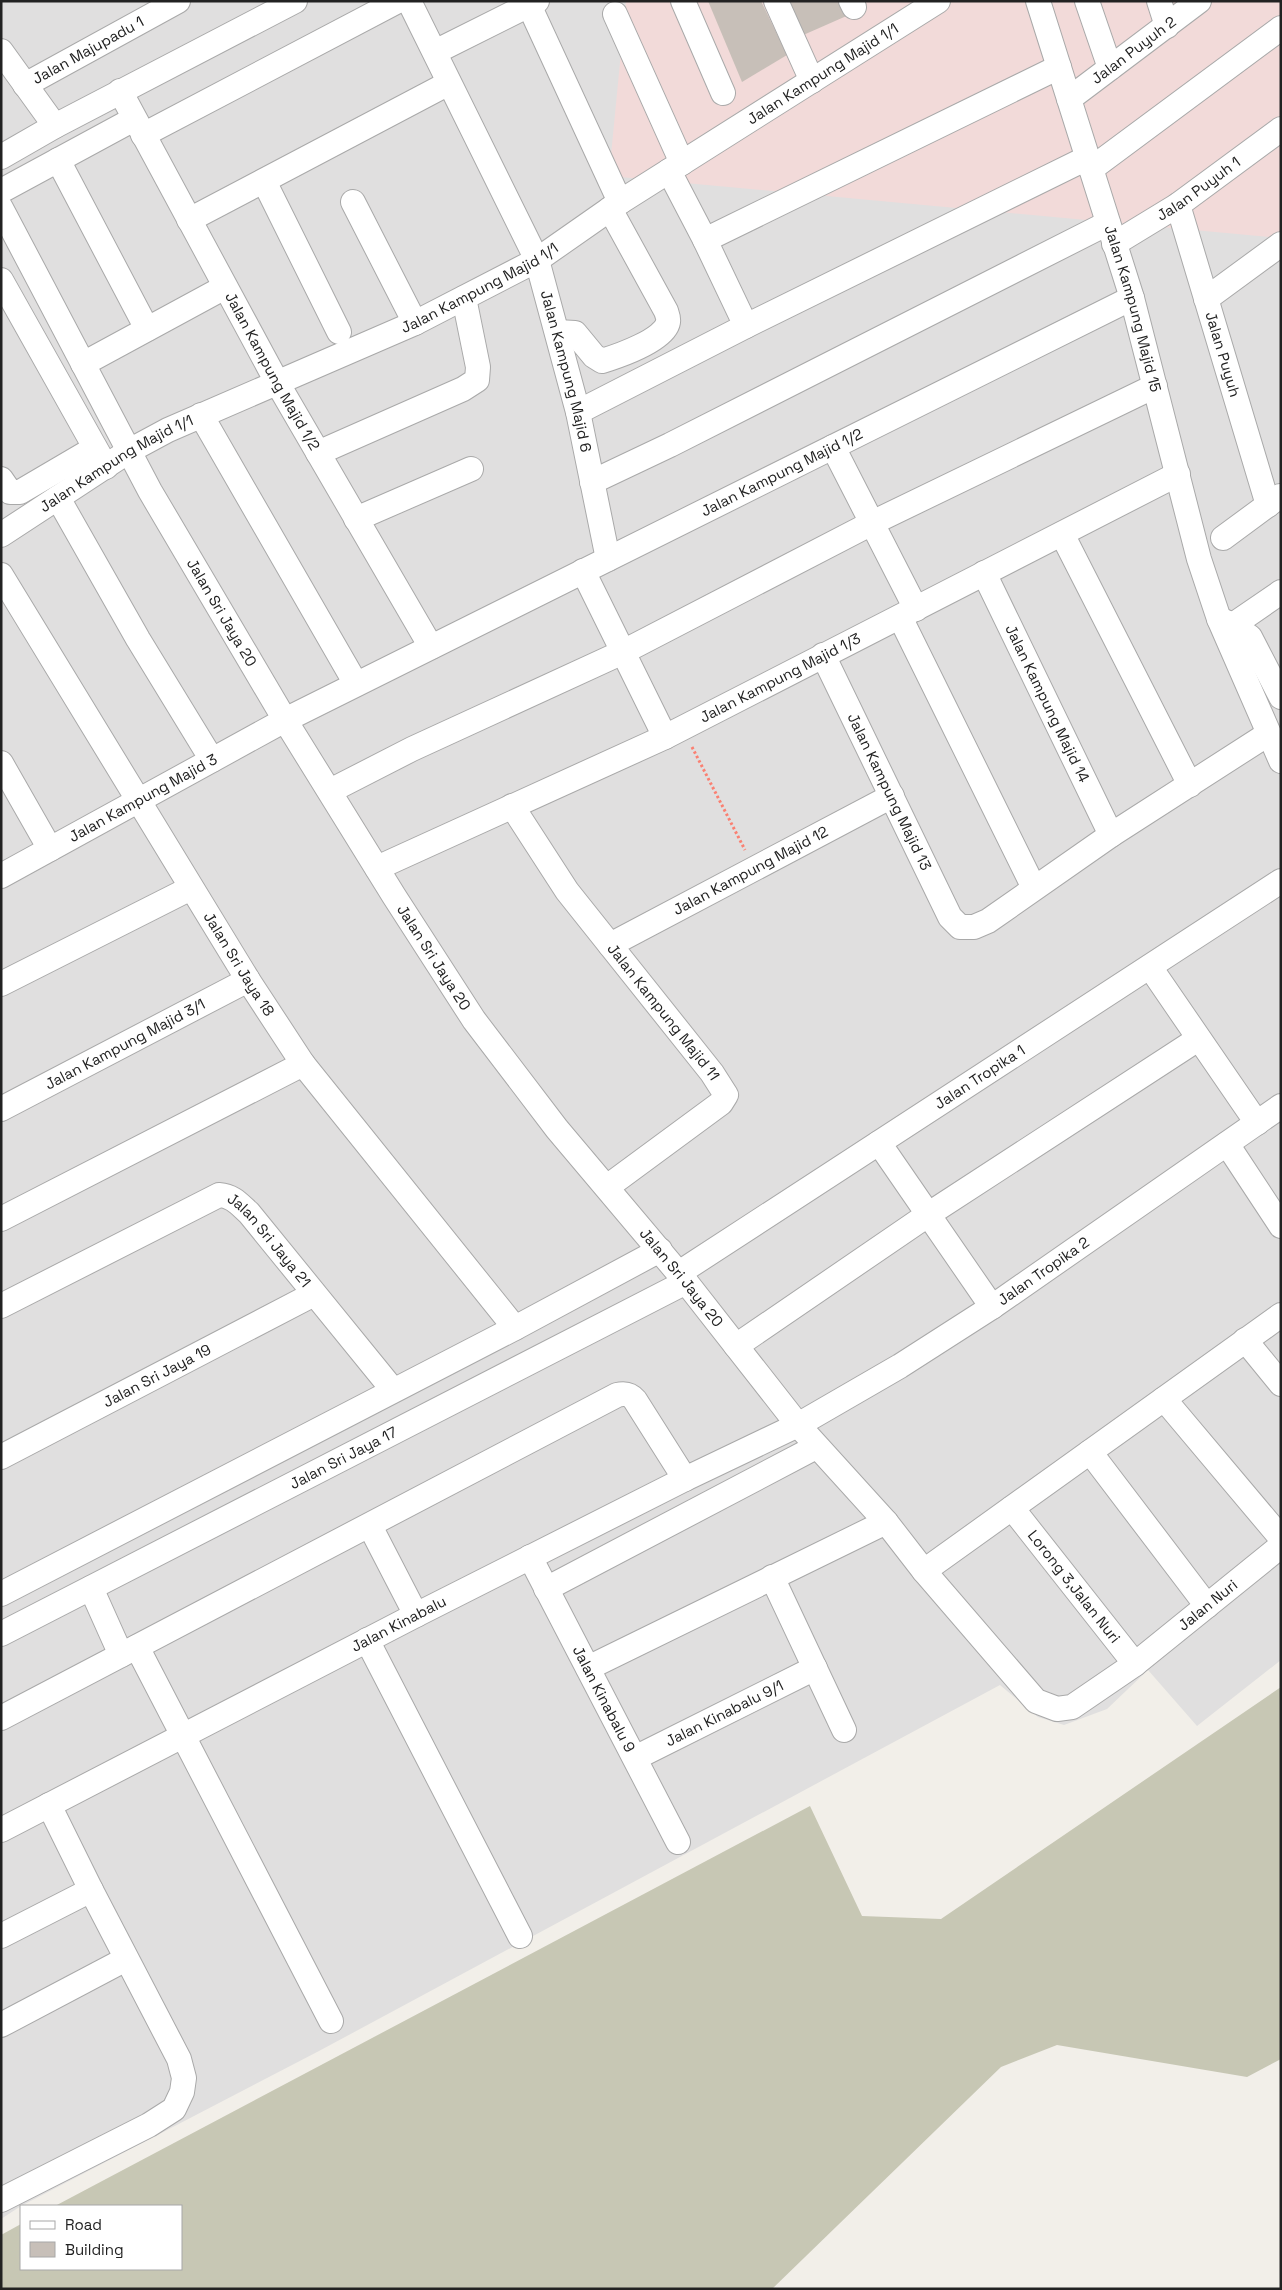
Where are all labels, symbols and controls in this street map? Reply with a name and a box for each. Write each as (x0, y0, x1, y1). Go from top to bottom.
street label: Jalan Majupadu 1 (29, 12, 147, 88)
street label: Jalan Puyuh 2 (1087, 12, 1180, 88)
street label: Jalan Kampung Majid 1/1 (743, 19, 902, 128)
street label: Jalan Puyuh 1 (1153, 152, 1244, 225)
street label: Jalan Kampung Majid 15 (1101, 223, 1166, 394)
street label: Jalan Kampung Majid 1/1 (398, 238, 562, 337)
street label: Jalan Kampung Majid 6 (537, 288, 596, 454)
street label: Jalan Kampung Majid 1/2 (221, 289, 324, 454)
street label: Jalan Puyuh (1202, 309, 1245, 399)
street label: Jalan Kampung Majid 1/1 (36, 410, 196, 516)
street label: Jalan Kampung Majid 1/2 (697, 424, 866, 520)
street label: Jalan Sri Jaya 20 (183, 555, 261, 670)
street label: Jalan Kampung Majid 14 (1001, 621, 1094, 785)
street label: Jalan Kampung Majid 1/3 (696, 628, 864, 727)
street label: Jalan Kampung Majid 13 (844, 710, 936, 873)
street label: Jalan Kampung Majid 3 (65, 749, 220, 846)
street label: Jalan Kampung Majid 12 (670, 822, 831, 919)
street label: Jalan Sri Jaya 20 (393, 901, 475, 1014)
street label: Jalan Sri Jaya 18 (200, 908, 279, 1019)
street label: Jalan Kampung Majid 11 (603, 939, 724, 1084)
street label: Jalan Kampung Majid 3/1 (41, 994, 208, 1093)
street label: Jalan Tropika 1 (931, 1040, 1029, 1113)
street label: Jalan Sri Jaya 21 (224, 1188, 315, 1291)
street label: Jalan Sri Jaya 20 (636, 1224, 728, 1331)
street label: Jalan Tropika 2 (994, 1232, 1093, 1309)
street label: Jalan Sri Jaya 19 (100, 1339, 214, 1411)
street label: Jalan Sri Jaya 17 (286, 1422, 400, 1493)
street label: Lorong 3,Jalan Nuri (1024, 1526, 1125, 1647)
street label: Jalan Nuri (1174, 1575, 1241, 1635)
street label: Jalan Kinabalu (348, 1591, 449, 1656)
street label: Jalan Kinabalu 9 (569, 1642, 640, 1755)
street label: Jalan Kinabalu 9/1 (662, 1675, 786, 1750)
legend (20, 2205, 182, 2270)
text: Road (65, 2215, 102, 2234)
text: Building (65, 2240, 124, 2259)

